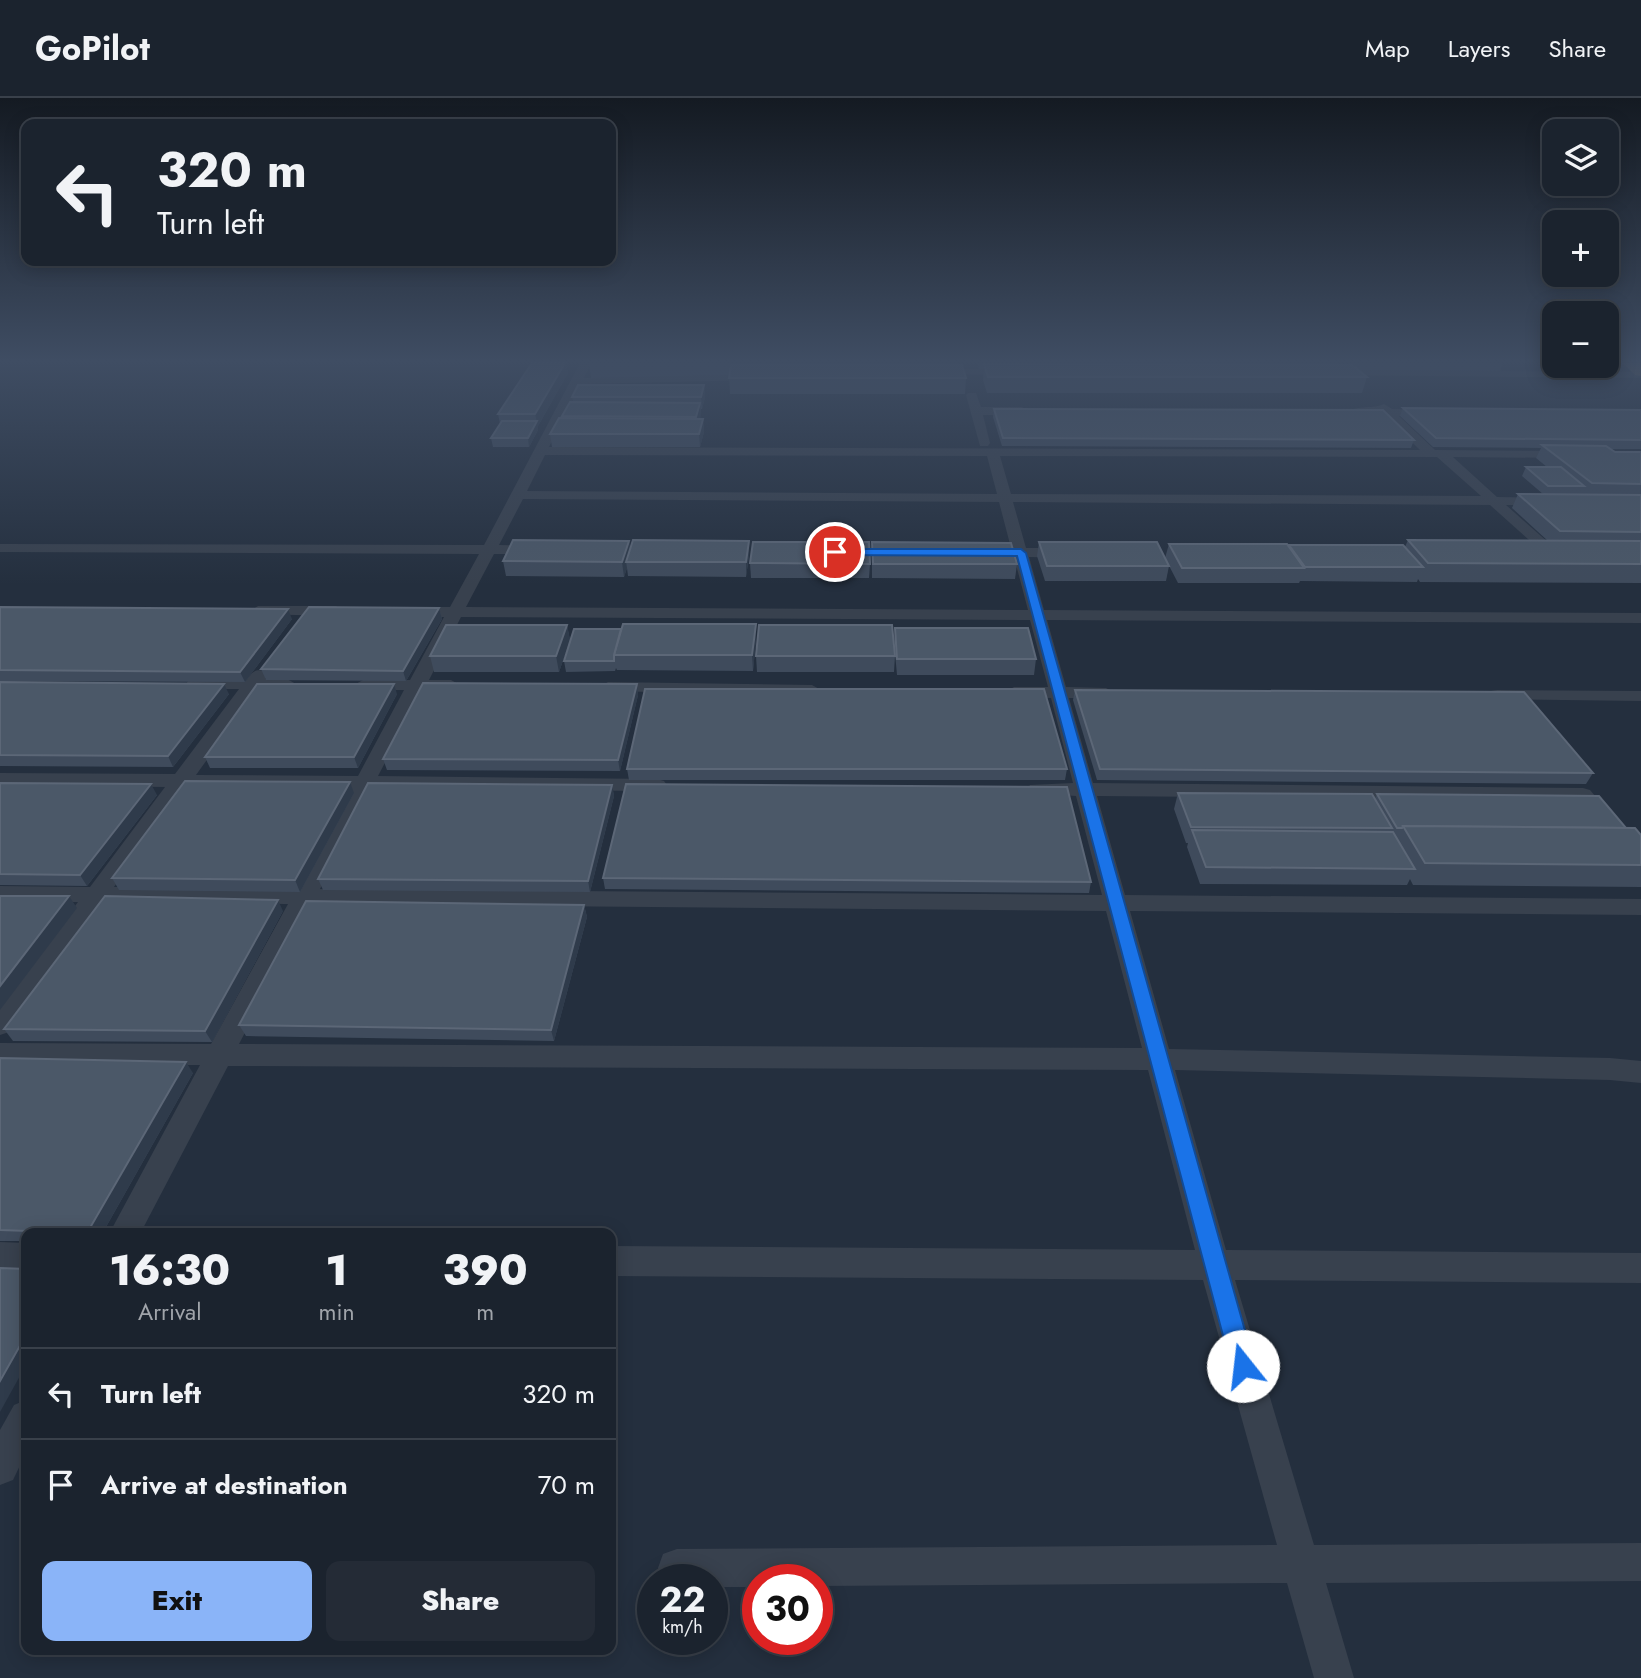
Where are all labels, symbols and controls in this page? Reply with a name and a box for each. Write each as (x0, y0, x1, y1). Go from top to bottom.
text: GoPilot (35, 25, 150, 72)
text: Map (1365, 31, 1410, 66)
text: Layers (1448, 31, 1510, 66)
text: Share (1548, 31, 1606, 66)
map controls (1542, 119, 1619, 378)
button: layers (1542, 119, 1619, 196)
text: 320 m (157, 135, 307, 205)
icon: left (42, 147, 133, 238)
text: Turn left (157, 200, 264, 246)
button: + (1542, 210, 1619, 287)
button: − (1542, 301, 1619, 378)
pin (805, 522, 865, 582)
icon: arrive (816, 533, 854, 571)
text: 16:30 (109, 1240, 230, 1301)
text: 1 (325, 1240, 348, 1301)
text: 390 (443, 1240, 528, 1301)
text: Arrival (138, 1295, 201, 1329)
text: min (318, 1295, 354, 1329)
text: m (476, 1295, 494, 1329)
position arrow (1206, 1329, 1280, 1403)
icon: left (42, 1375, 80, 1413)
text: Turn left (101, 1375, 201, 1413)
text: 320 m (522, 1375, 595, 1413)
icon: arrive (42, 1466, 80, 1504)
text: Arrive at destination (101, 1466, 348, 1504)
text: 70 m (538, 1466, 595, 1504)
button: Exit (42, 1561, 312, 1641)
button: Share (326, 1561, 595, 1641)
speed limit sign: 30 (742, 1564, 833, 1655)
text: 22 (660, 1575, 705, 1625)
text: km/h (662, 1614, 703, 1640)

